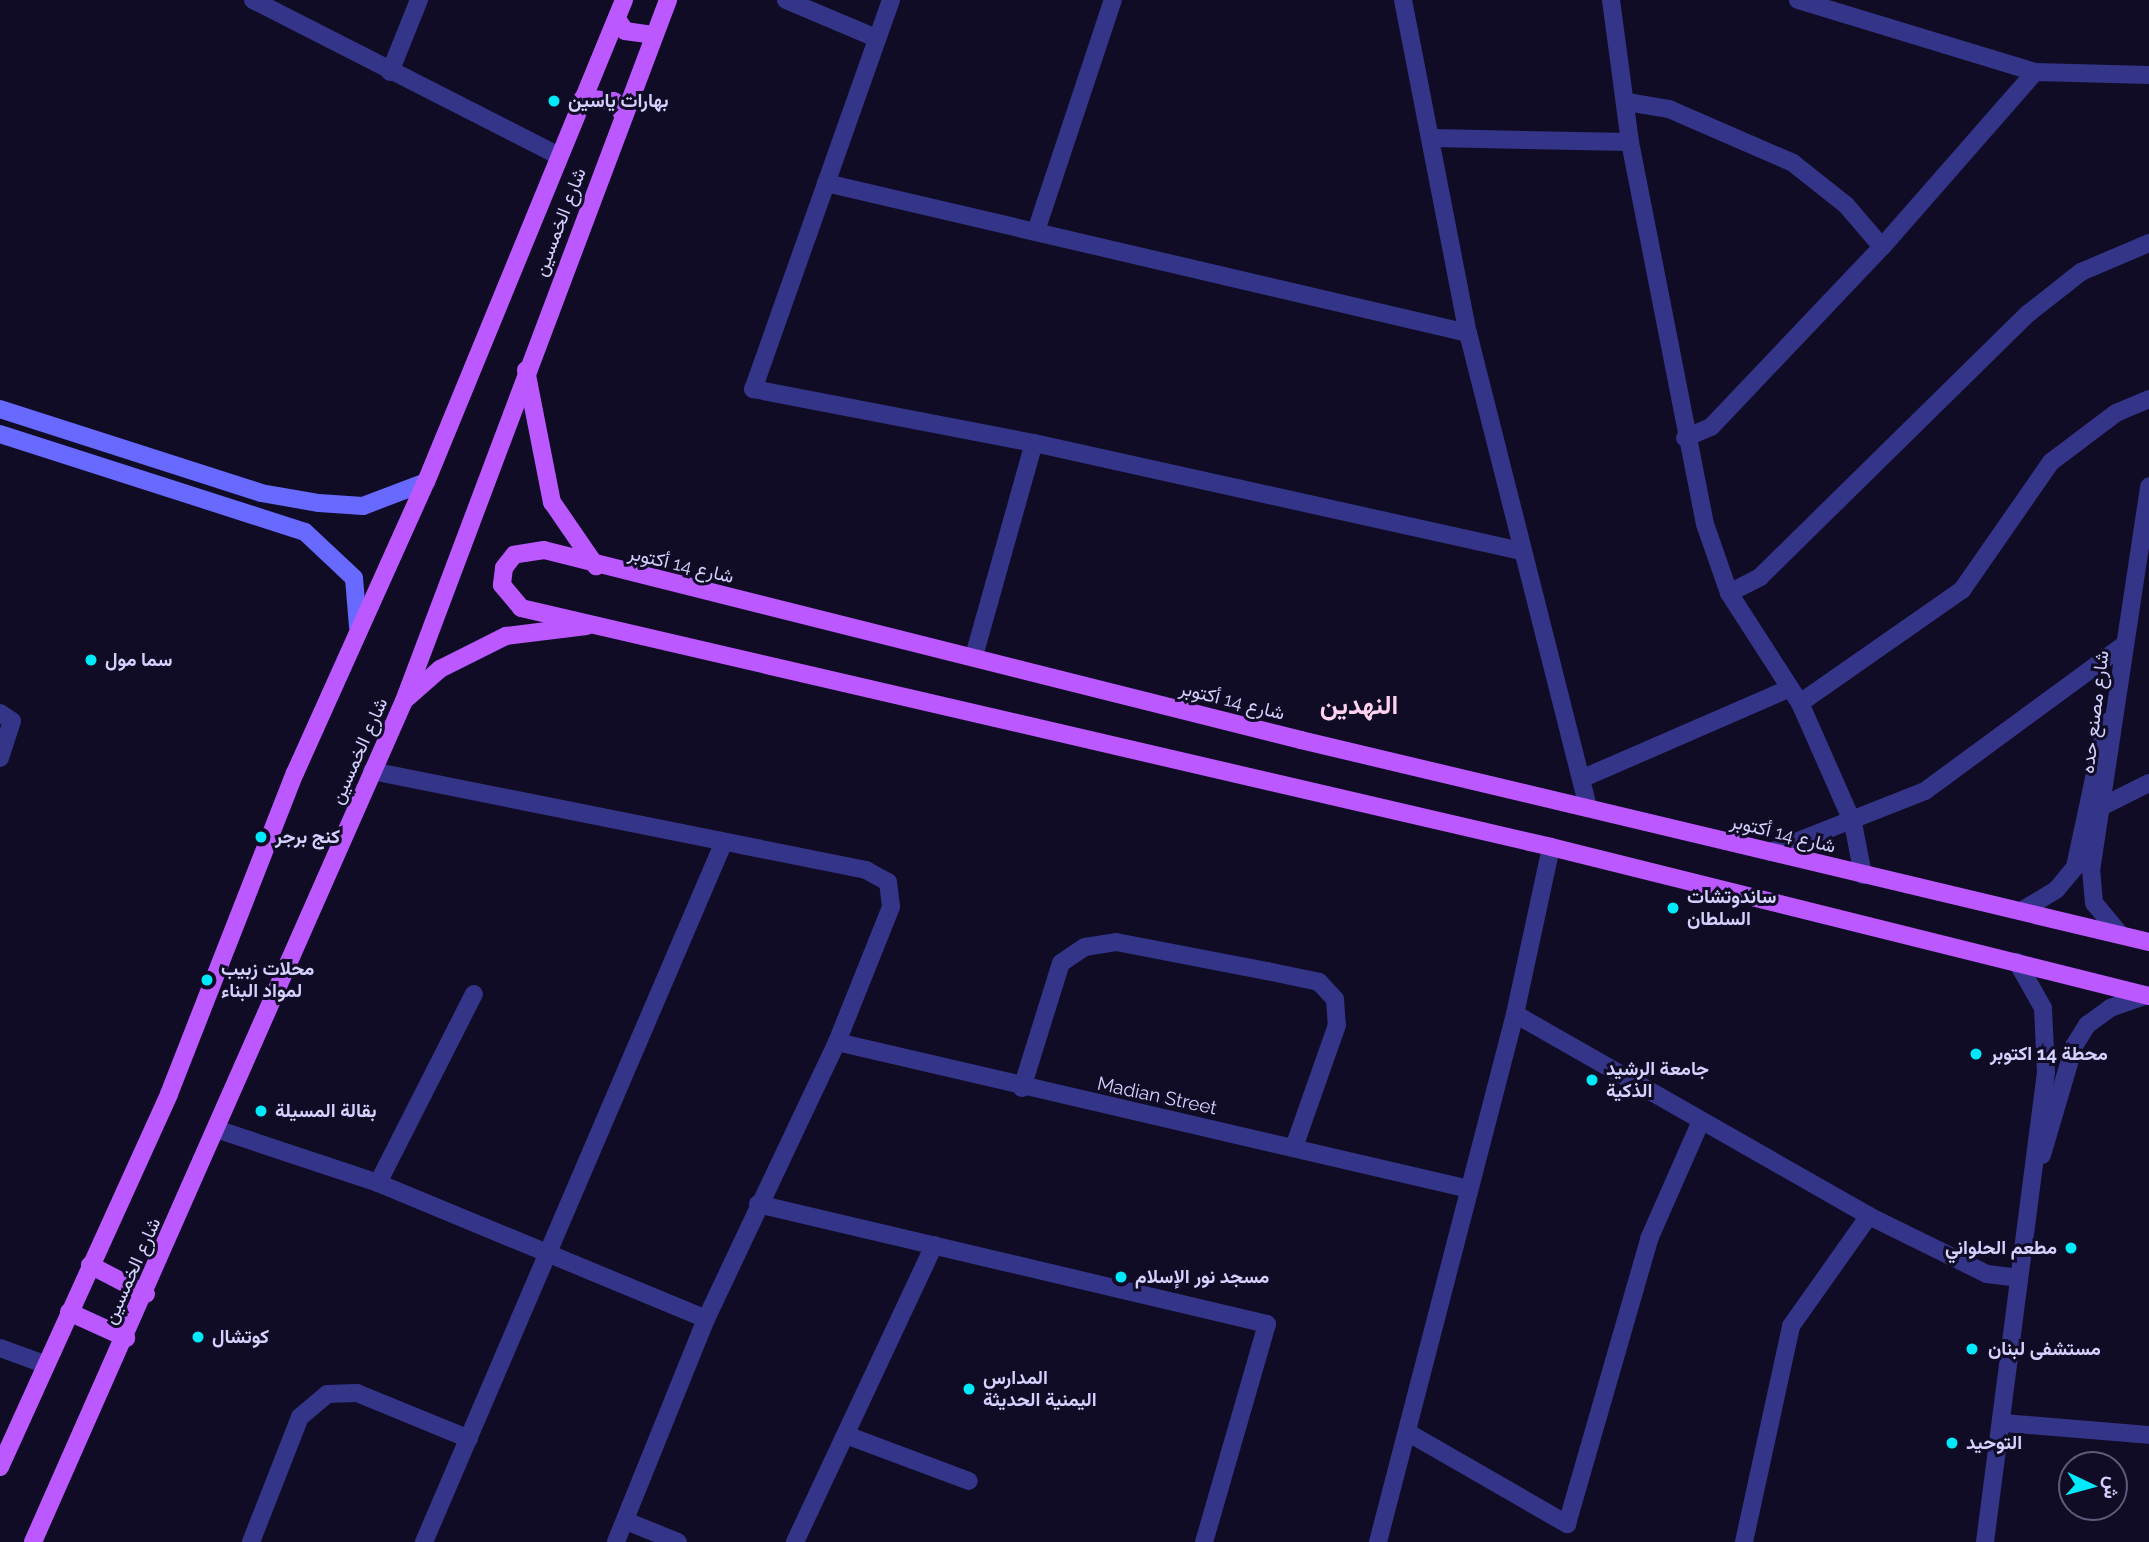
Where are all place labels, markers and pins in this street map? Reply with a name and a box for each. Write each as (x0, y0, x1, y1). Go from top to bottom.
place label: بهارات ياسين (568, 90, 668, 112)
marker: بهارات ياسين (546, 93, 562, 109)
place label: سما مول (105, 649, 172, 671)
marker: سما مول (83, 652, 99, 668)
place label: كنج برجر (275, 826, 340, 848)
marker: كنج برجر (253, 829, 269, 845)
place label: ساندوتشات السلطان (1687, 886, 1776, 930)
marker: ساندوتشات السلطان (1665, 900, 1681, 916)
place label: محلات زبيب لمواد البناء (221, 958, 314, 1002)
marker: محلات زبيب لمواد البناء (199, 972, 215, 988)
place label: محطة 14 اكتوبر (1990, 1043, 2108, 1065)
marker: محطة 14 اكتوبر (1968, 1046, 1984, 1062)
place label: جامعة الرشيد الذكية (1606, 1058, 1709, 1102)
marker: جامعة الرشيد الذكية (1584, 1072, 1600, 1088)
place label: بقالة المسيلة (275, 1100, 376, 1122)
marker: بقالة المسيلة (253, 1103, 269, 1119)
place label: مطعم الحلواني (1945, 1237, 2057, 1259)
marker: مطعم الحلواني (2063, 1240, 2079, 1256)
place label: مسجد نور الإسلام (1135, 1266, 1269, 1288)
marker: مسجد نور الإسلام (1113, 1269, 1129, 1285)
place label: كوتشال (212, 1326, 269, 1348)
marker: كوتشال (190, 1329, 206, 1345)
place label: مستشفى لبنان (1988, 1338, 2101, 1360)
marker: مستشفى لبنان (1962, 1339, 1982, 1359)
place label: المدارس اليمنية الحديثة (983, 1367, 1097, 1411)
marker: المدارس اليمنية الحديثة (961, 1381, 977, 1397)
place label: التوحيد (1966, 1432, 2022, 1454)
marker: التوحيد (1944, 1435, 1960, 1451)

